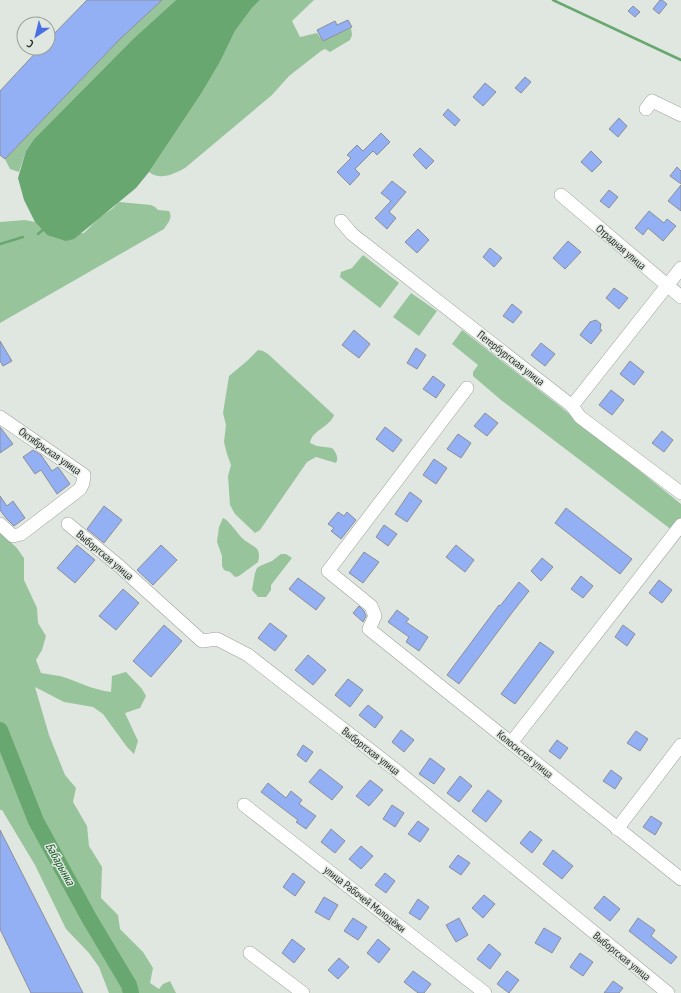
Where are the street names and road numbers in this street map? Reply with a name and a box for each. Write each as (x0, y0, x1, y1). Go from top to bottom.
street label: Отрадная улица (593, 221, 649, 273)
street label: Петербургская улица (475, 327, 547, 389)
street label: Октябрьская улица (16, 424, 84, 478)
street label: Выборгская улица (74, 527, 136, 583)
street label: Выборгская улица (339, 724, 403, 778)
street label: Колосистая улица (494, 727, 556, 781)
street label: улица Рабочей Молодёжи (321, 863, 409, 936)
street label: Выборгская улица (590, 928, 654, 984)

